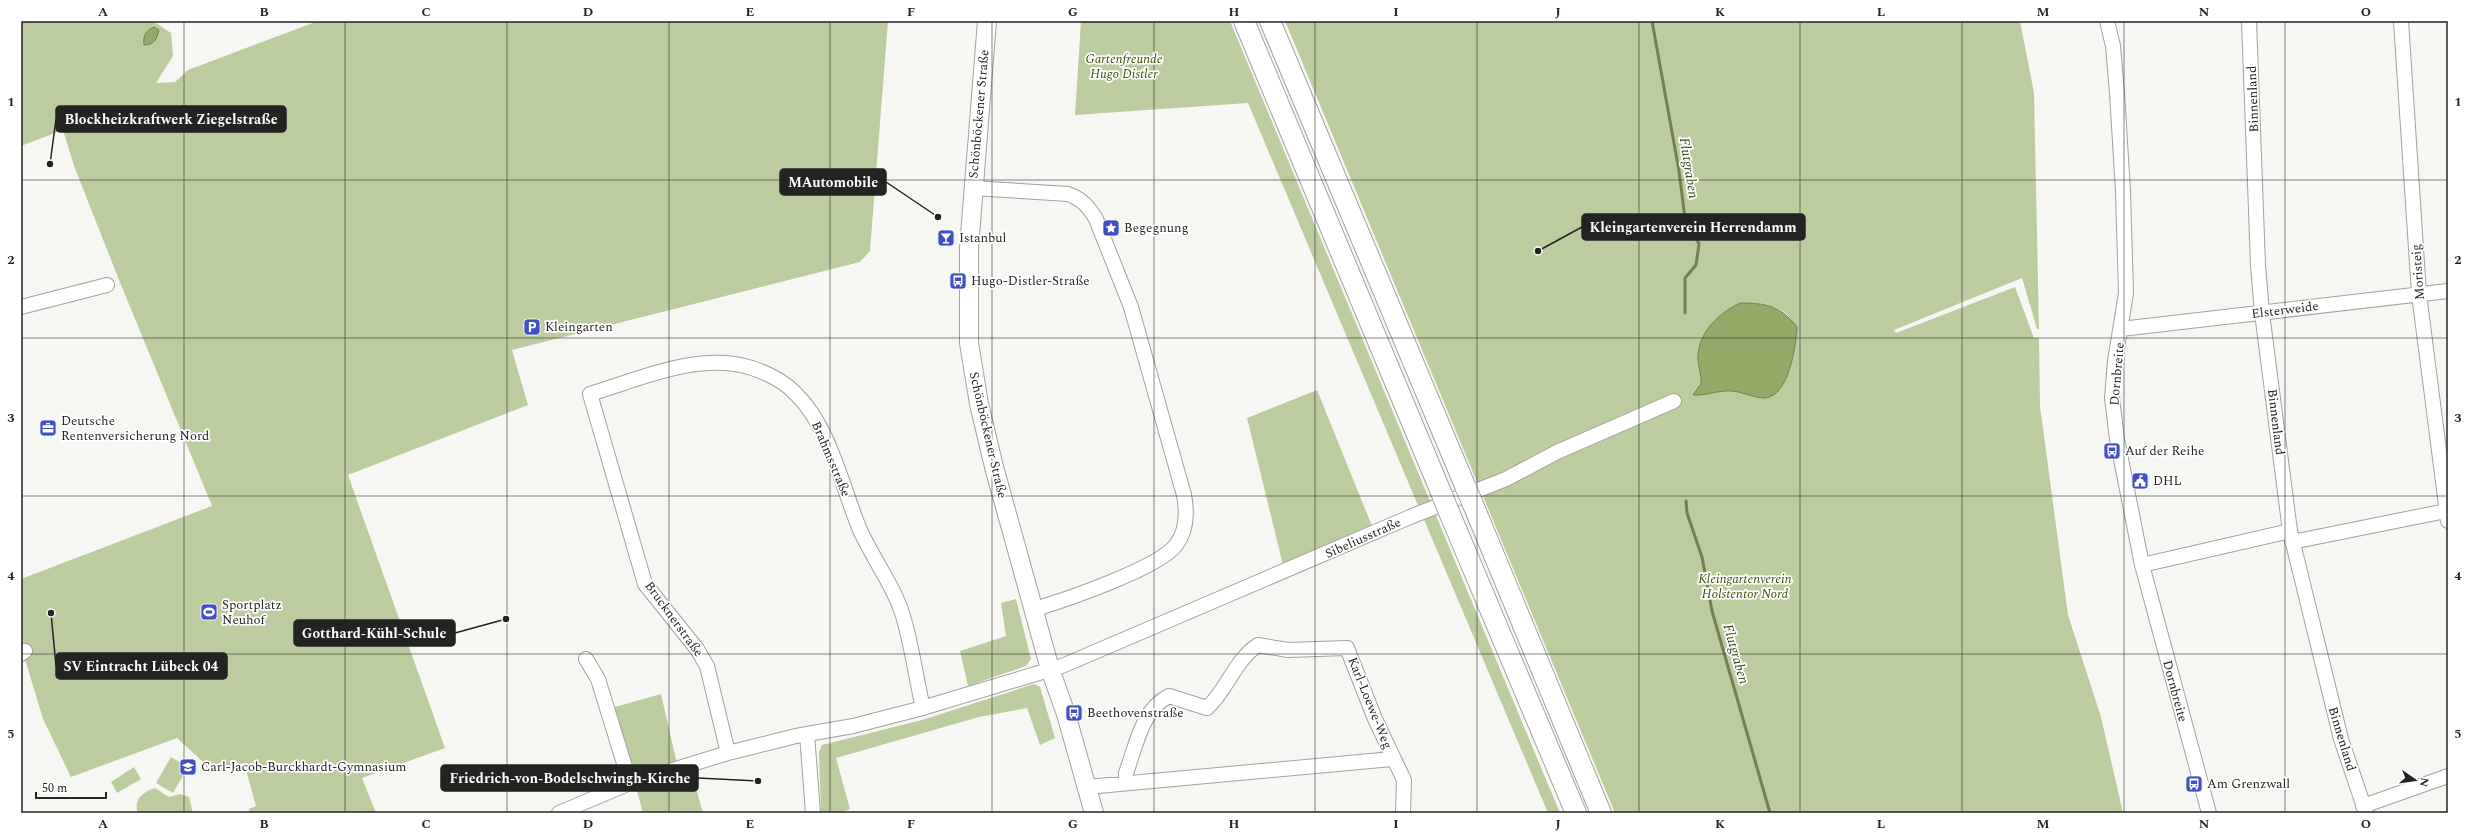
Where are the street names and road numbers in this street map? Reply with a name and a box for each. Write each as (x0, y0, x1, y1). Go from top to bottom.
street label: Schönböckener Straße (963, 49, 995, 179)
street label: Binnenland (2242, 65, 2264, 133)
street label: Moristeig (2406, 243, 2430, 301)
street label: Elsterweide (2250, 296, 2320, 324)
street label: Dornbreite (2104, 342, 2130, 406)
street label: Schönböckener Straße (964, 370, 1012, 500)
street label: Binnenland (2262, 388, 2290, 456)
street label: Brahmsstraße (806, 418, 856, 500)
street label: Sibeliusstraße (1322, 512, 1404, 564)
street label: Brucknerstraße (640, 577, 708, 661)
street label: Karl-Loewe-Weg (1342, 654, 1398, 752)
street label: Dornbreite (2157, 658, 2193, 724)
street label: Binnenland (2323, 704, 2361, 774)

